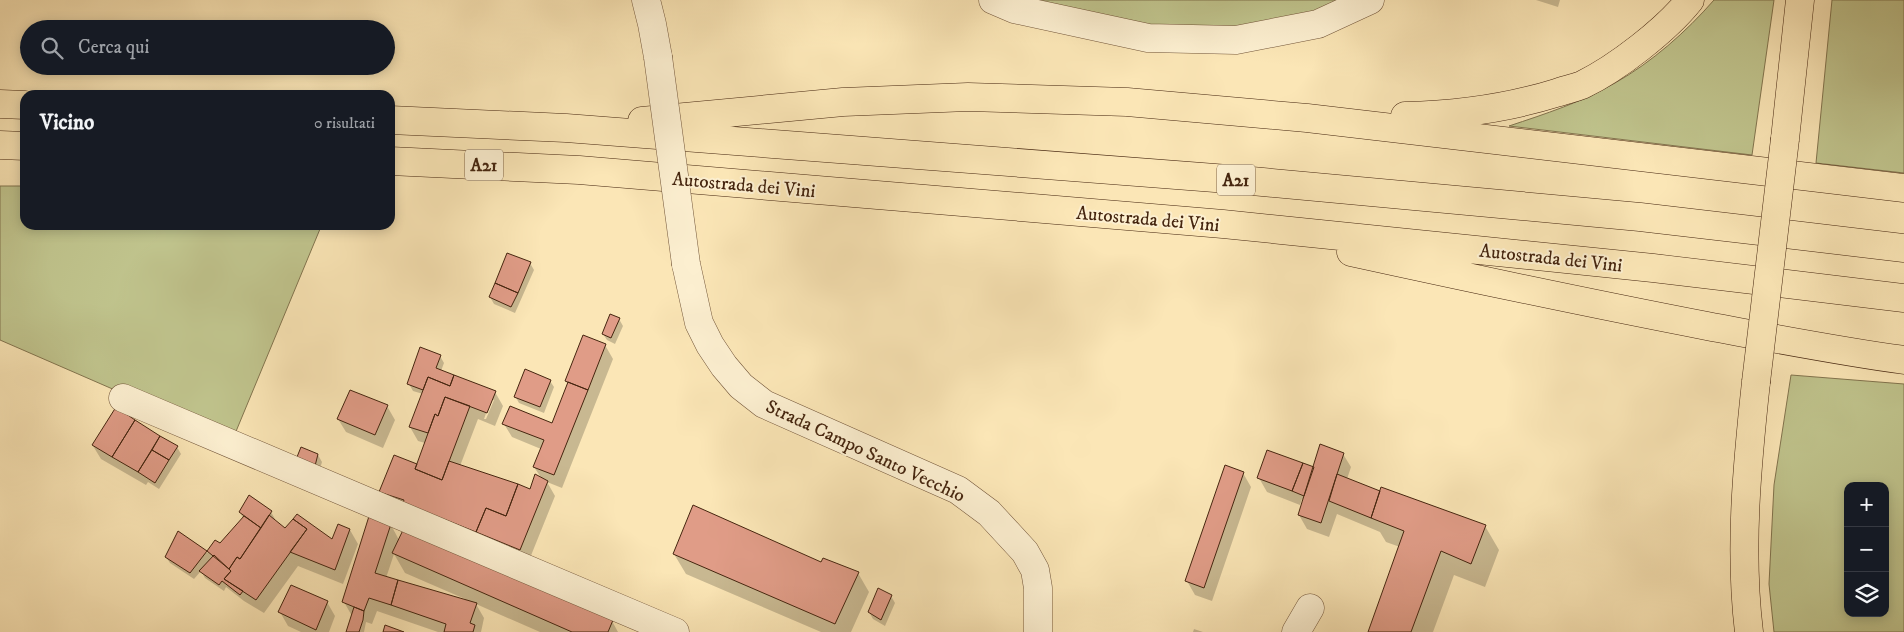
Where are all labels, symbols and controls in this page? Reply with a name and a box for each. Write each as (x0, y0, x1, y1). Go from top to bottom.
search box (20, 20, 395, 75)
icon: search (38, 34, 66, 62)
text: Cerca qui (78, 36, 149, 59)
text: Vicino (40, 110, 94, 136)
text: 0 risultati (314, 113, 375, 133)
road number: A21 (465, 150, 503, 180)
road number: A21 (1217, 164, 1255, 196)
street label: Autostrada dei Vini (671, 168, 817, 203)
street label: Autostrada dei Vini (1075, 202, 1221, 237)
street label: Autostrada dei Vini (1478, 240, 1624, 277)
street label: Strada Campo Santo Vecchio (762, 395, 969, 508)
map controls (1844, 482, 1889, 617)
button: + (1844, 482, 1889, 527)
button: − (1844, 527, 1889, 572)
button: layers (1844, 572, 1889, 617)

